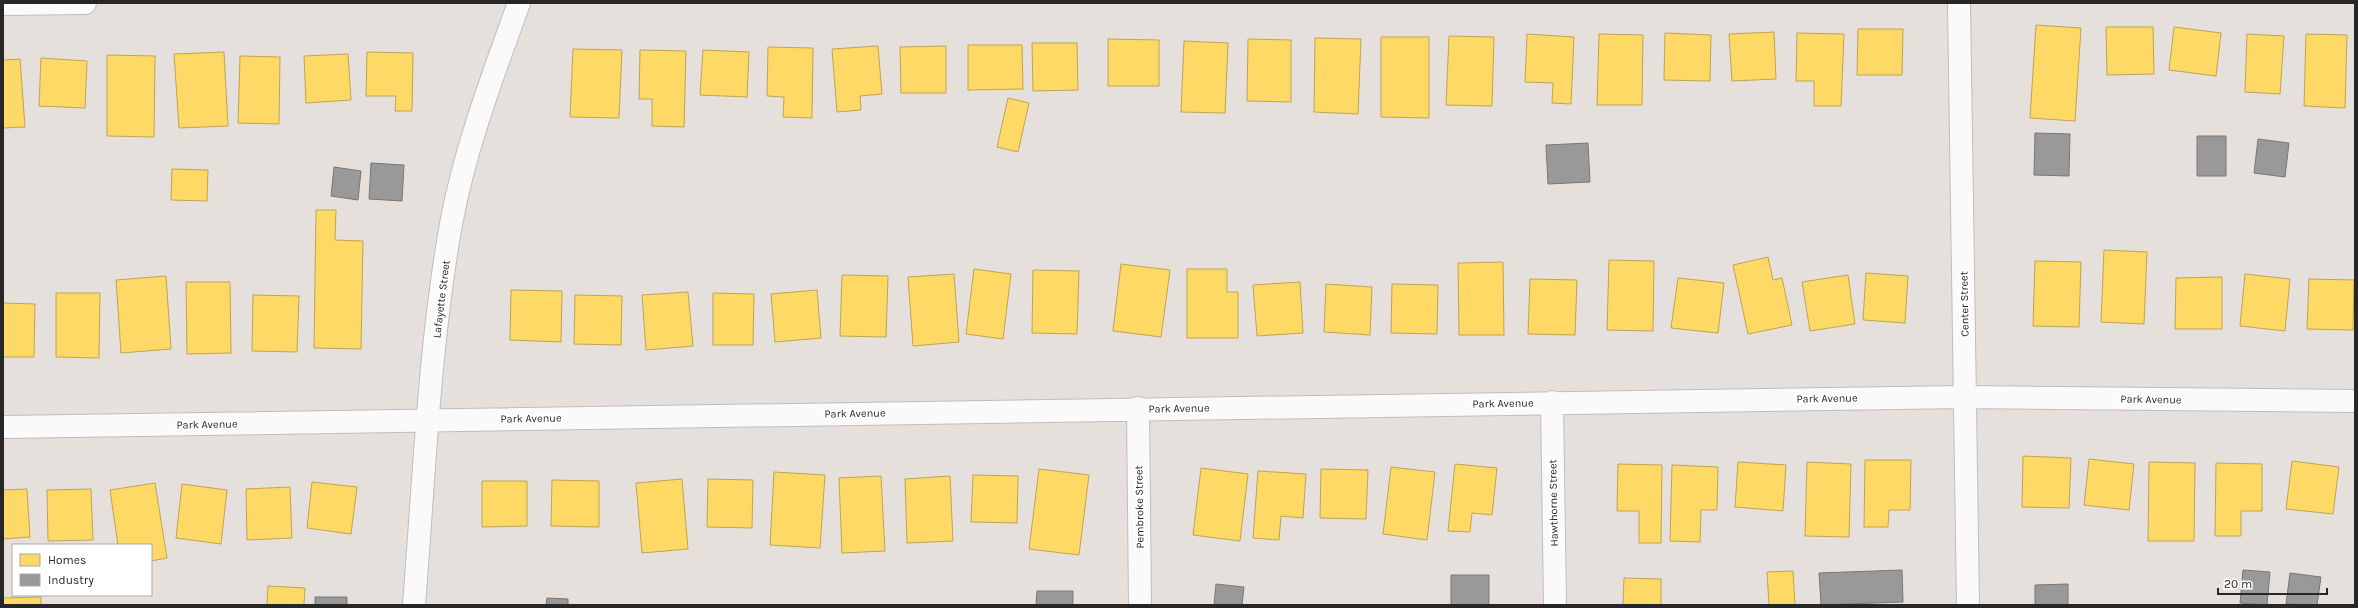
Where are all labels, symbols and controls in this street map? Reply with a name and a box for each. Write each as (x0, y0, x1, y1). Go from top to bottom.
street label: Lafayette Street (430, 259, 453, 339)
street label: Center Street (1957, 271, 1972, 337)
street label: Park Avenue (1796, 391, 1858, 406)
street label: Park Avenue (2120, 392, 2182, 407)
street label: Park Avenue (1472, 396, 1534, 411)
street label: Park Avenue (1148, 401, 1210, 416)
street label: Park Avenue (824, 406, 886, 421)
street label: Park Avenue (500, 411, 562, 426)
street label: Park Avenue (176, 417, 238, 432)
street label: Hawthorne Street (1546, 459, 1561, 547)
street label: Pembroke Street (1132, 465, 1147, 549)
legend (12, 544, 152, 596)
text: Homes (48, 553, 86, 567)
scale bar (2218, 570, 2327, 596)
text: Industry (48, 573, 94, 587)
text: 20 m (2224, 577, 2252, 591)

